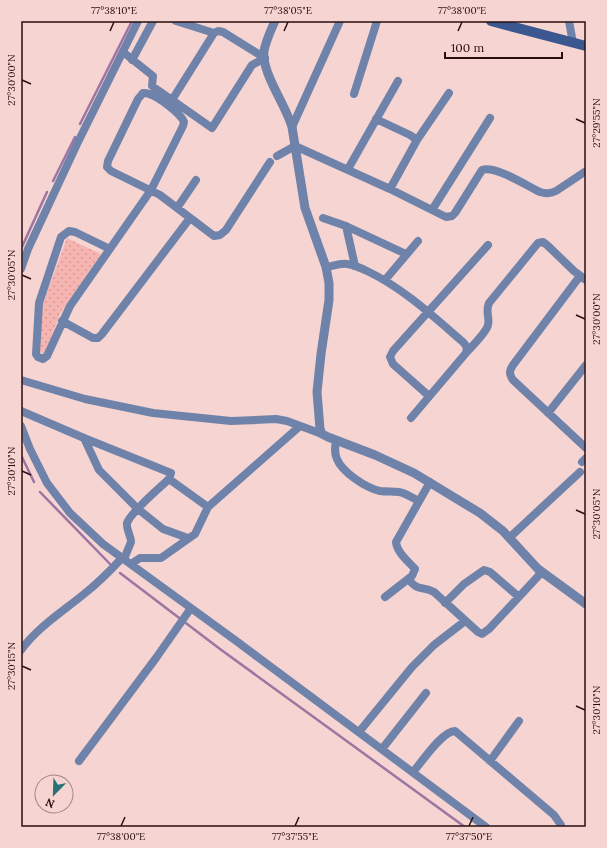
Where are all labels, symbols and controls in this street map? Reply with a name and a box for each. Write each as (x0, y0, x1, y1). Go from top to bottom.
text: 77°38'10"E (91, 4, 137, 17)
text: 77°38'05"E (264, 4, 312, 17)
text: 77°38'00"E (438, 4, 486, 17)
scale bar (445, 34, 562, 60)
text: 100 m (451, 40, 484, 55)
text: 27°30'00"N (5, 54, 18, 106)
text: 27°29'55"N (590, 98, 603, 148)
text: 27°30'05"N (5, 249, 18, 300)
text: 27°30'00"N (590, 293, 603, 345)
text: 27°30'10"N (5, 446, 18, 495)
text: 27°30'05"N (590, 488, 603, 539)
text: 27°30'15"N (5, 642, 18, 690)
text: 27°30'10"N (590, 685, 603, 734)
north arrow (34, 774, 74, 814)
text: N (43, 795, 57, 811)
text: 77°38'00"E (97, 830, 145, 843)
text: 77°37'55"E (272, 830, 318, 843)
text: 77°37'50"E (446, 830, 492, 843)

